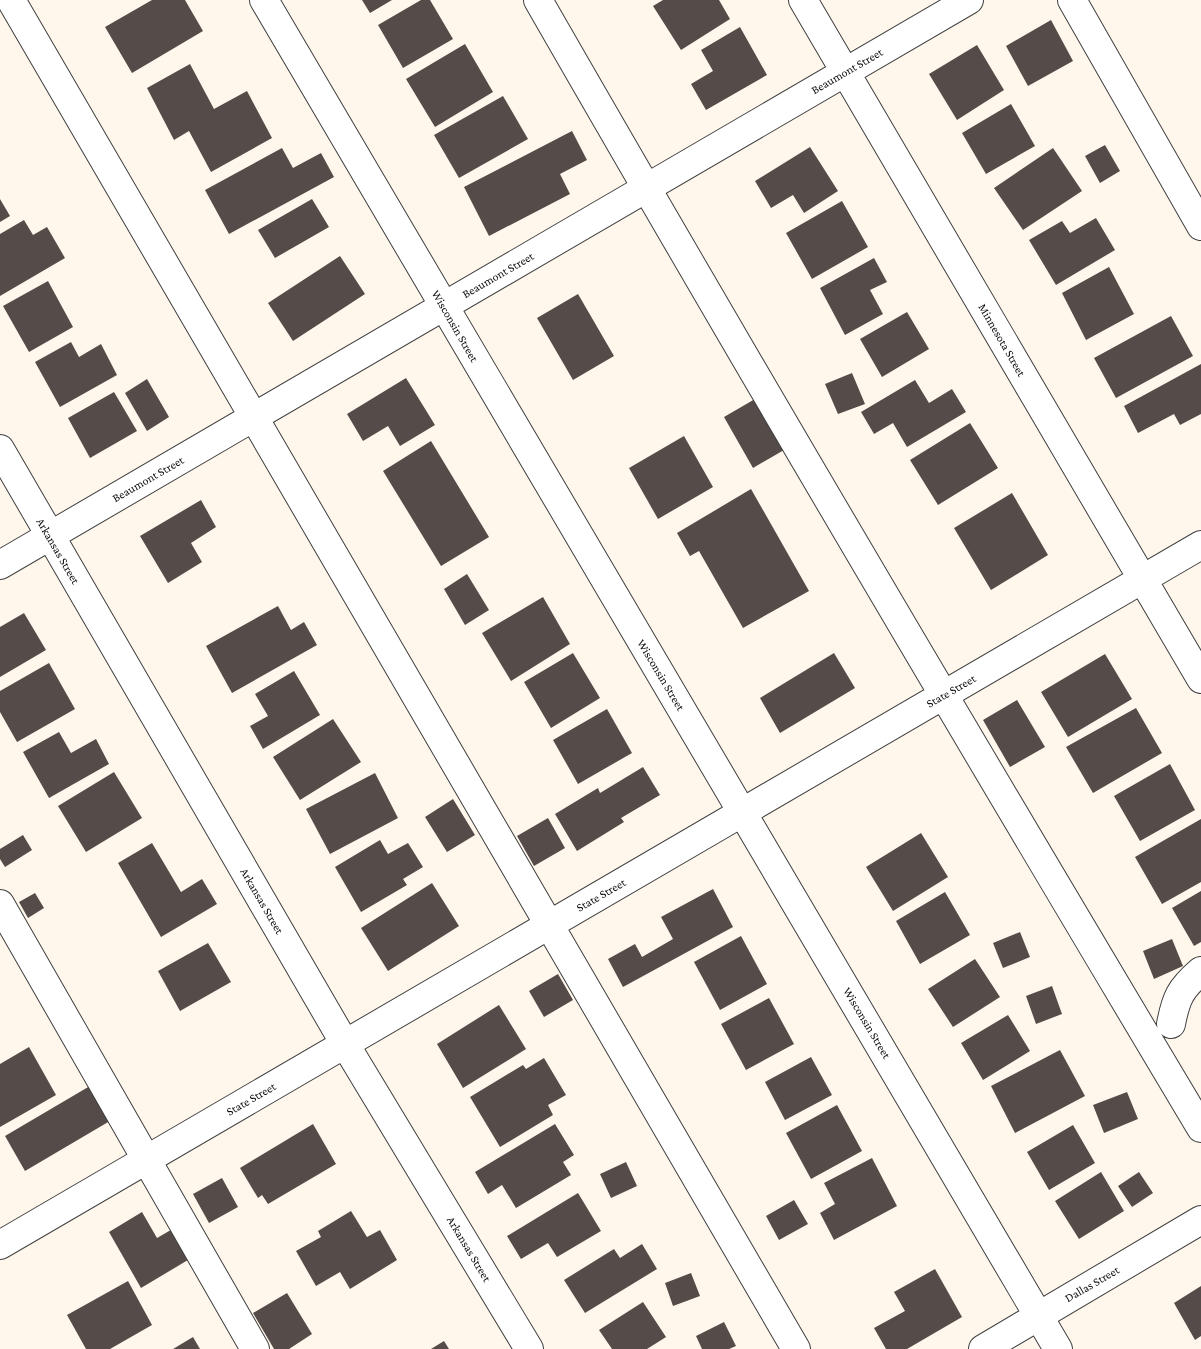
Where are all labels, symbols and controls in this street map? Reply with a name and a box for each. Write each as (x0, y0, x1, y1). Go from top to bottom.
street label: Beaumont Street (809, 44, 886, 97)
street label: Beaumont Street (460, 248, 537, 301)
street label: Wisconsin Street (429, 288, 482, 365)
street label: Minnesota Street (975, 301, 1029, 380)
street label: Beaumont Street (110, 452, 187, 505)
street label: Arkansas Street (33, 515, 83, 587)
street label: Wisconsin Street (634, 637, 688, 714)
street label: State Street (924, 671, 979, 711)
street label: Arkansas Street (237, 865, 287, 937)
street label: State Street (574, 875, 629, 915)
street label: Wisconsin Street (840, 985, 894, 1062)
street label: State Street (224, 1079, 279, 1119)
street label: Arkansas Street (444, 1214, 495, 1285)
street label: Dallas Street (1062, 1262, 1123, 1305)

